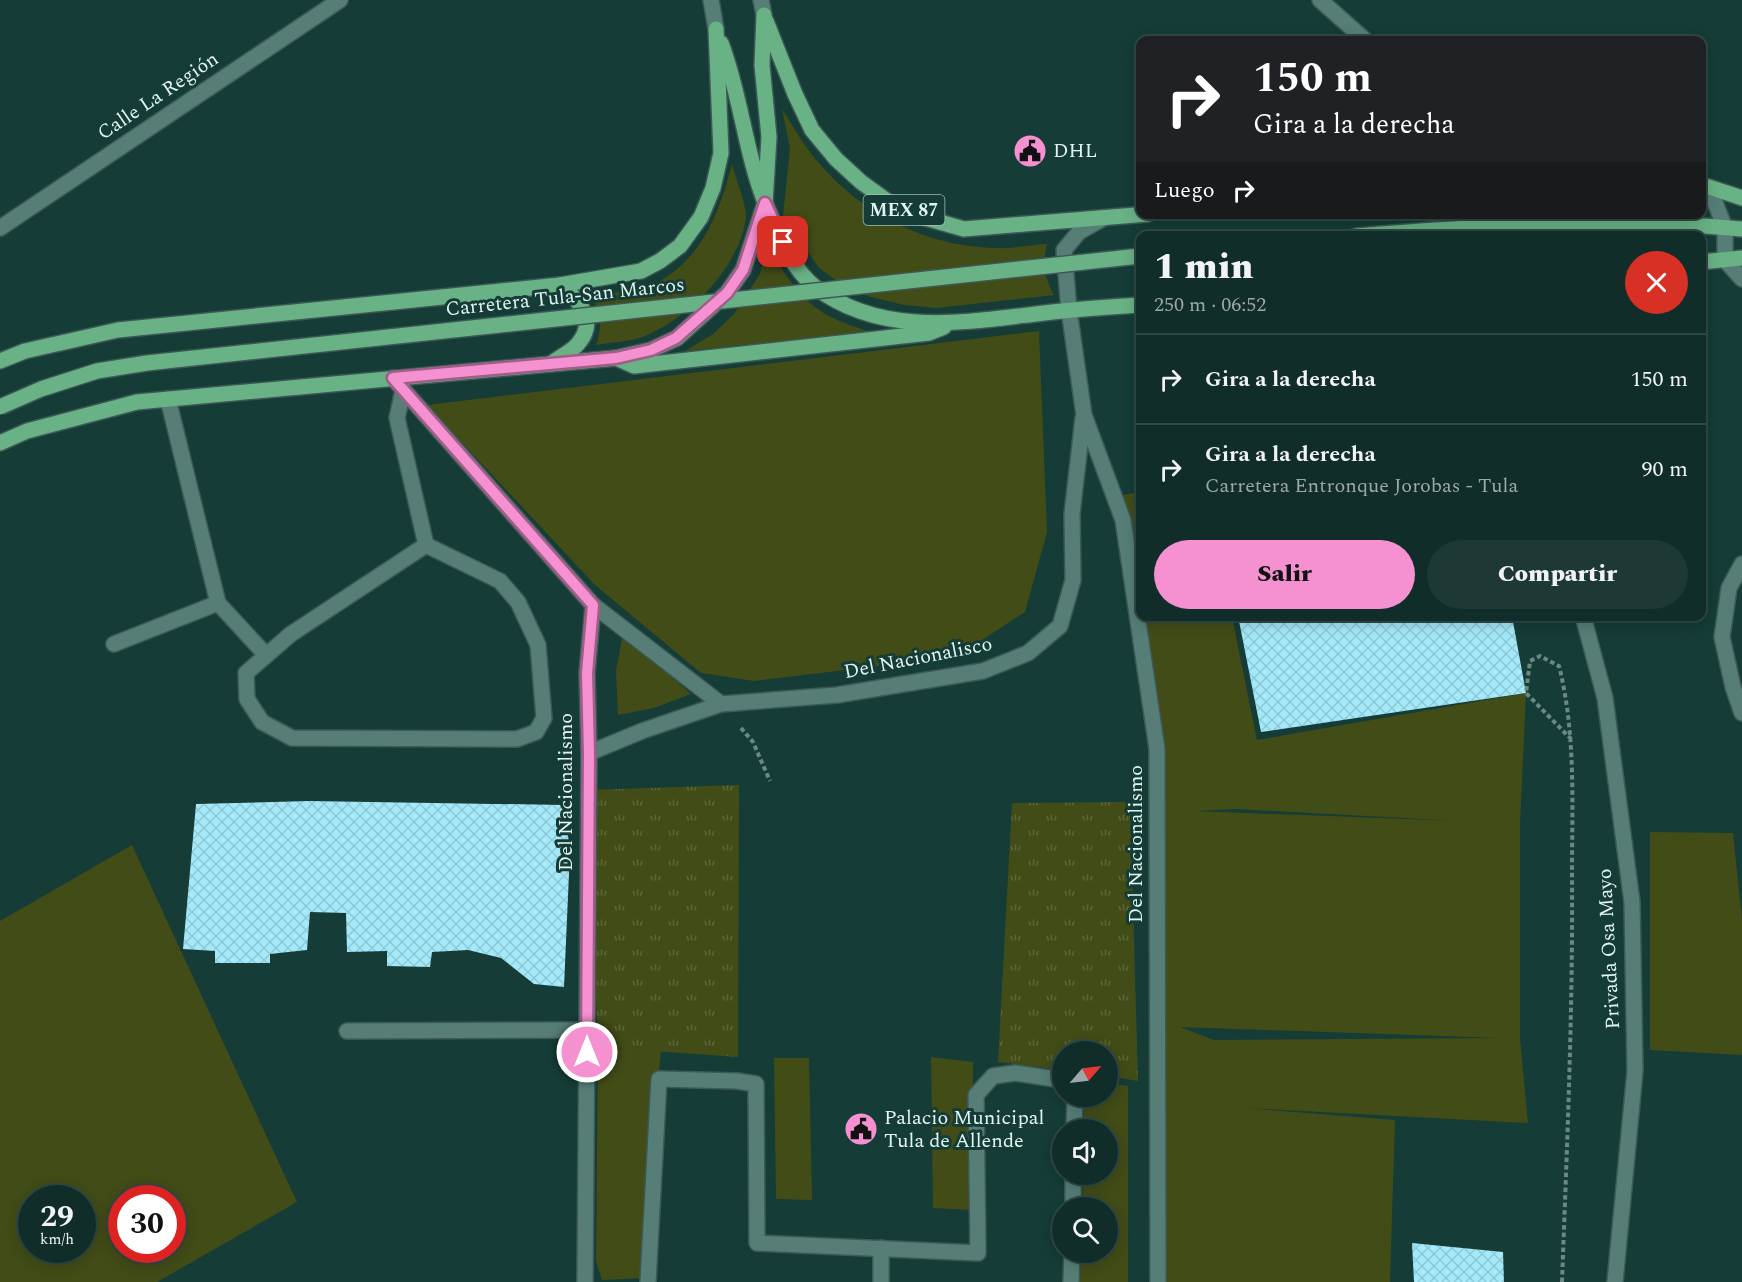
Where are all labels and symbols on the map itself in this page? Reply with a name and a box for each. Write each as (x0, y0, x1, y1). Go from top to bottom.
street label: Calle La Región (91, 44, 225, 148)
public building icon: DHL (1012, 133, 1048, 169)
place label: DHL (1053, 136, 1097, 166)
road number: MEX 87 (864, 195, 944, 225)
pin (757, 216, 808, 267)
street label: Carretera Tula-San Marcos (444, 270, 686, 324)
street label: Del Nacionalisco (841, 629, 995, 687)
street label: Del Nacionalismo (551, 713, 581, 871)
street label: Del Nacionalismo (1121, 765, 1151, 923)
street label: Privada Osa Mayo (1590, 868, 1628, 1030)
position arrow (555, 1020, 619, 1084)
north arrow (1052, 1041, 1118, 1107)
place label: Palacio Municipal Tula de Allende (884, 1103, 1044, 1156)
public building icon: Palacio Municipal Tula de Allende (843, 1111, 879, 1147)
speed limit sign: 30 (108, 1185, 186, 1263)

